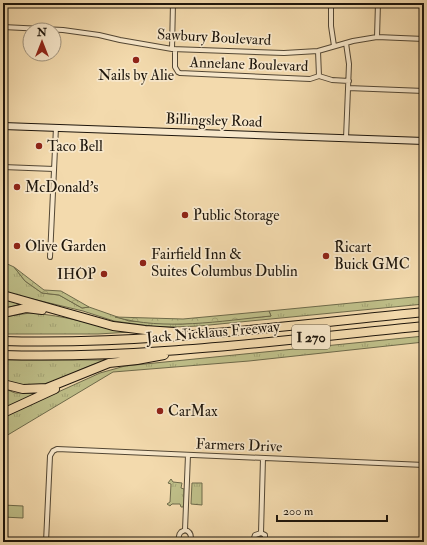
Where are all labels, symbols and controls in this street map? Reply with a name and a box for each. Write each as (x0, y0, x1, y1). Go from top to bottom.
north arrow (22, 22, 62, 62)
street label: Sawbury Boulevard (156, 25, 272, 50)
text: N (36, 26, 48, 39)
street label: Annelane Boulevard (188, 53, 309, 76)
marker: Nails by Alie (131, 55, 141, 65)
place label: Nails by Alie (98, 66, 174, 85)
street label: Billingsley Road (165, 109, 263, 132)
place label: Taco Bell (47, 137, 103, 156)
marker: Taco Bell (34, 141, 44, 151)
place label: McDonald's (25, 178, 98, 197)
marker: McDonald's (12, 182, 22, 192)
place label: Public Storage (193, 206, 280, 225)
marker: Public Storage (180, 210, 190, 220)
place label: Olive Garden (25, 237, 107, 256)
place label: Ricart Buick GMC (334, 238, 410, 274)
marker: Olive Garden (12, 241, 22, 251)
place label: Fairfield Inn & Suites Columbus Dublin (151, 245, 298, 281)
marker: Ricart Buick GMC (321, 251, 331, 261)
marker: Fairfield Inn & Suites Columbus Dublin (138, 258, 148, 268)
place label: IHOP (57, 265, 96, 284)
marker: IHOP (99, 269, 109, 279)
street label: Jack Nicklaus Freeway (145, 317, 281, 349)
road number: I 270 (292, 325, 330, 349)
place label: CarMax (168, 402, 218, 421)
marker: CarMax (155, 406, 165, 416)
street label: Farmers Drive (195, 434, 283, 457)
scale bar (277, 497, 387, 523)
text: 200 m (283, 504, 314, 519)

